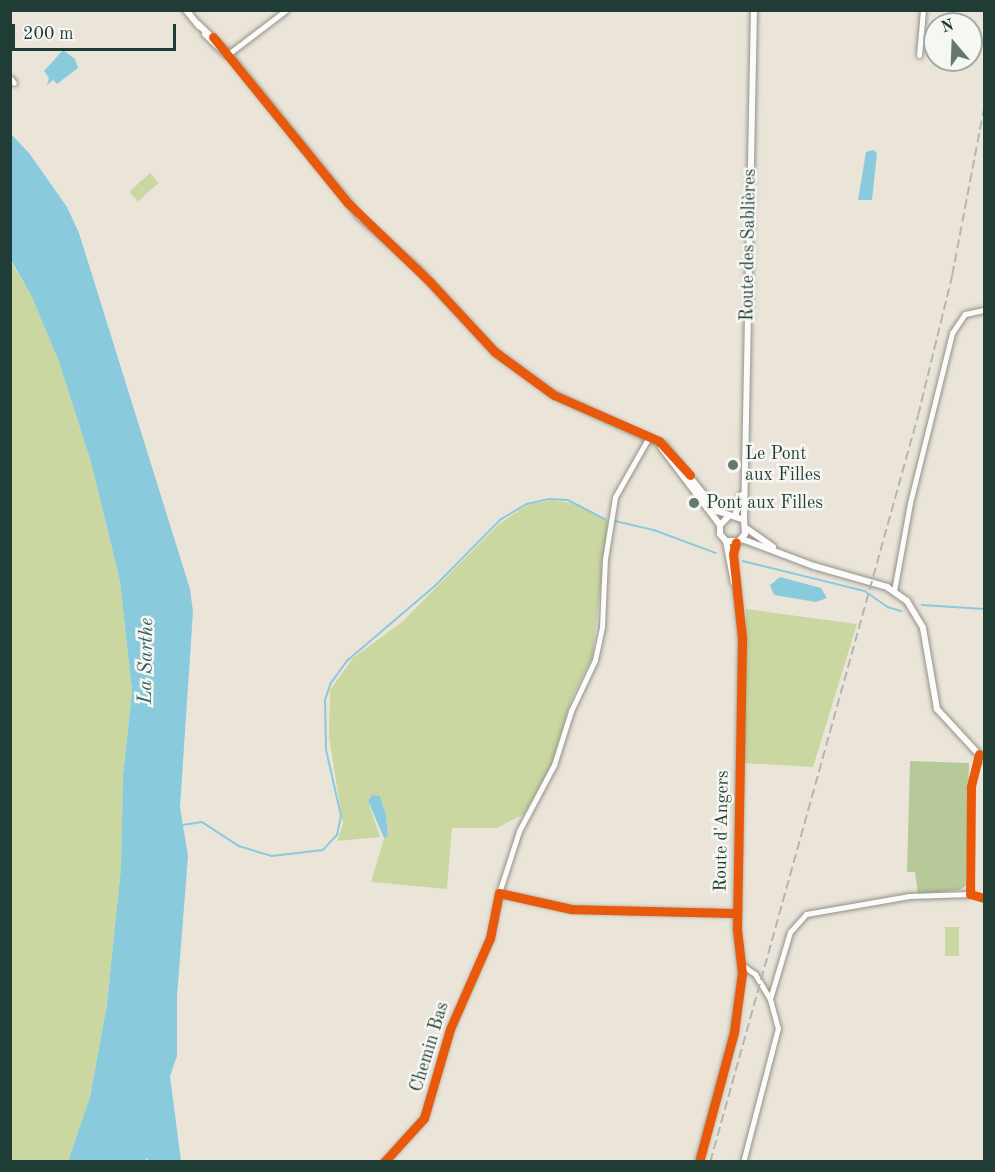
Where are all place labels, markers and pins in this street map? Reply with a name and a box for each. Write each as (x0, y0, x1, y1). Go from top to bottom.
place label: Le Pont aux Filles (745, 444, 821, 486)
marker: Le Pont aux Filles (726, 458, 740, 472)
place label: Pont aux Filles (706, 492, 823, 514)
marker: Pont aux Filles (687, 496, 701, 510)

